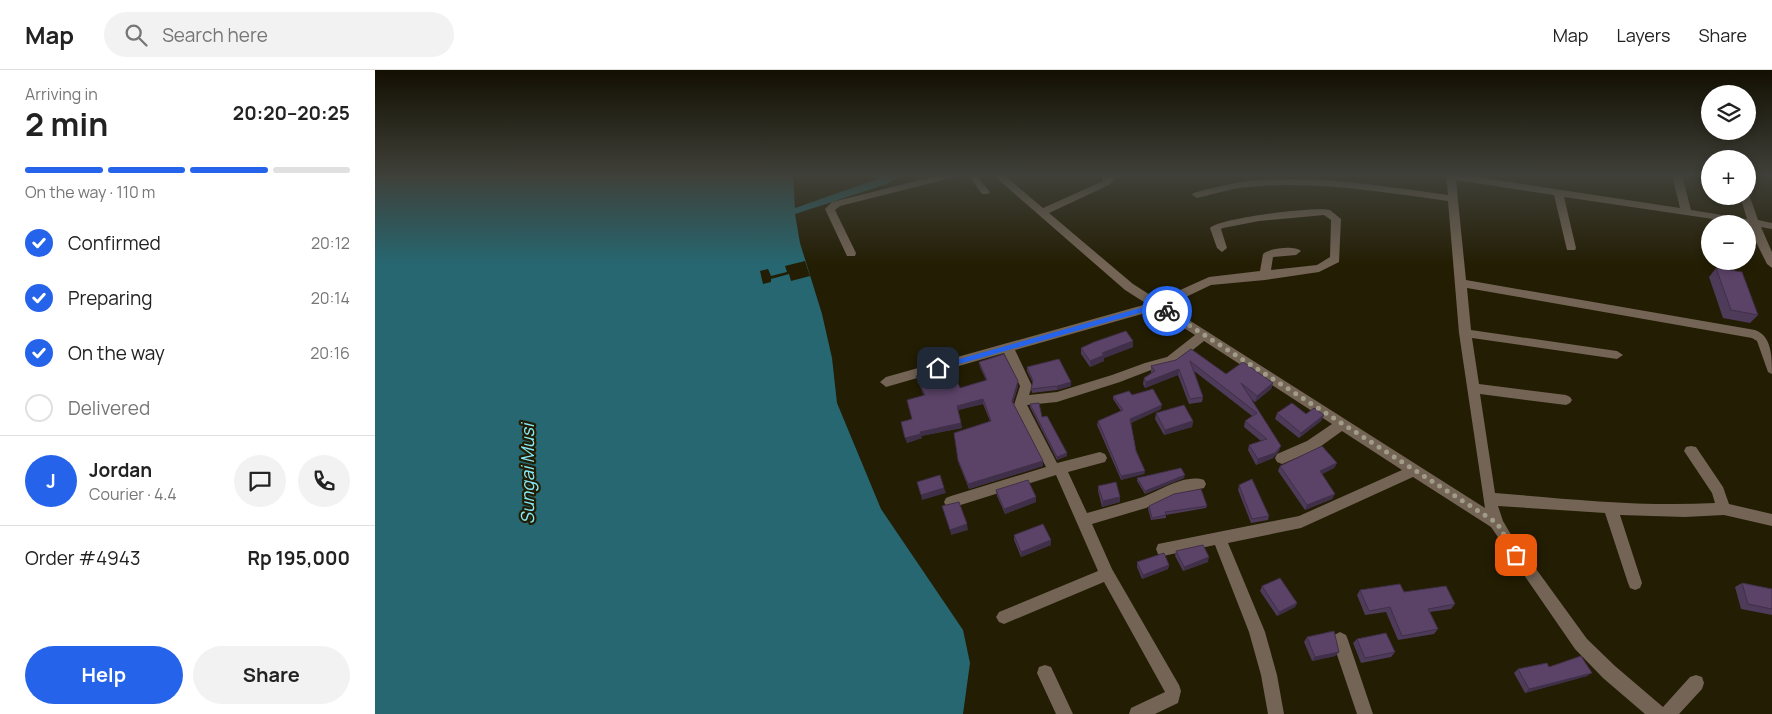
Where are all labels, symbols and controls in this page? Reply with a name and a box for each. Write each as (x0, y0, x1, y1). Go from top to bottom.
search box (104, 12, 454, 57)
text: Map (25, 18, 74, 51)
icon: search (122, 21, 150, 49)
text: Search here (162, 22, 268, 48)
text: Map (1553, 23, 1588, 47)
text: Layers (1616, 23, 1670, 47)
text: Share (1698, 23, 1747, 47)
text: Arriving in (25, 83, 98, 105)
map controls (1701, 85, 1756, 270)
button: layers (1701, 85, 1756, 140)
text: 20:20–20:25 (233, 100, 350, 126)
text: 2 min (25, 102, 108, 146)
button: + (1701, 150, 1756, 205)
text: On the way · 110 m (25, 181, 155, 203)
button: − (1701, 215, 1756, 270)
icon: check (25, 229, 53, 257)
text: Confirmed (68, 230, 161, 256)
text: 20:12 (311, 232, 350, 254)
icon: check (25, 284, 53, 312)
text: Preparing (68, 285, 153, 311)
courier (1142, 286, 1192, 336)
text: 20:14 (311, 287, 350, 309)
icon: bike (1153, 297, 1181, 325)
icon: check (25, 339, 53, 367)
text: On the way (68, 340, 165, 366)
text: 20:16 (310, 342, 350, 364)
pin (917, 347, 959, 389)
icon: home (924, 354, 952, 382)
text: Delivered (68, 395, 150, 421)
water label: Sungai Musi (515, 421, 539, 524)
button: chat (234, 455, 286, 507)
button: phone (298, 455, 350, 507)
text: Jordan (89, 457, 152, 483)
text: J (46, 468, 56, 494)
text: Courier · 4.4 (89, 483, 177, 505)
pin (1495, 534, 1537, 576)
icon: bag (1502, 541, 1530, 569)
text: Order #4943 (25, 545, 140, 571)
text: Rp 195,000 (247, 545, 350, 571)
button: Help (25, 646, 183, 704)
button: Share (193, 646, 350, 704)

